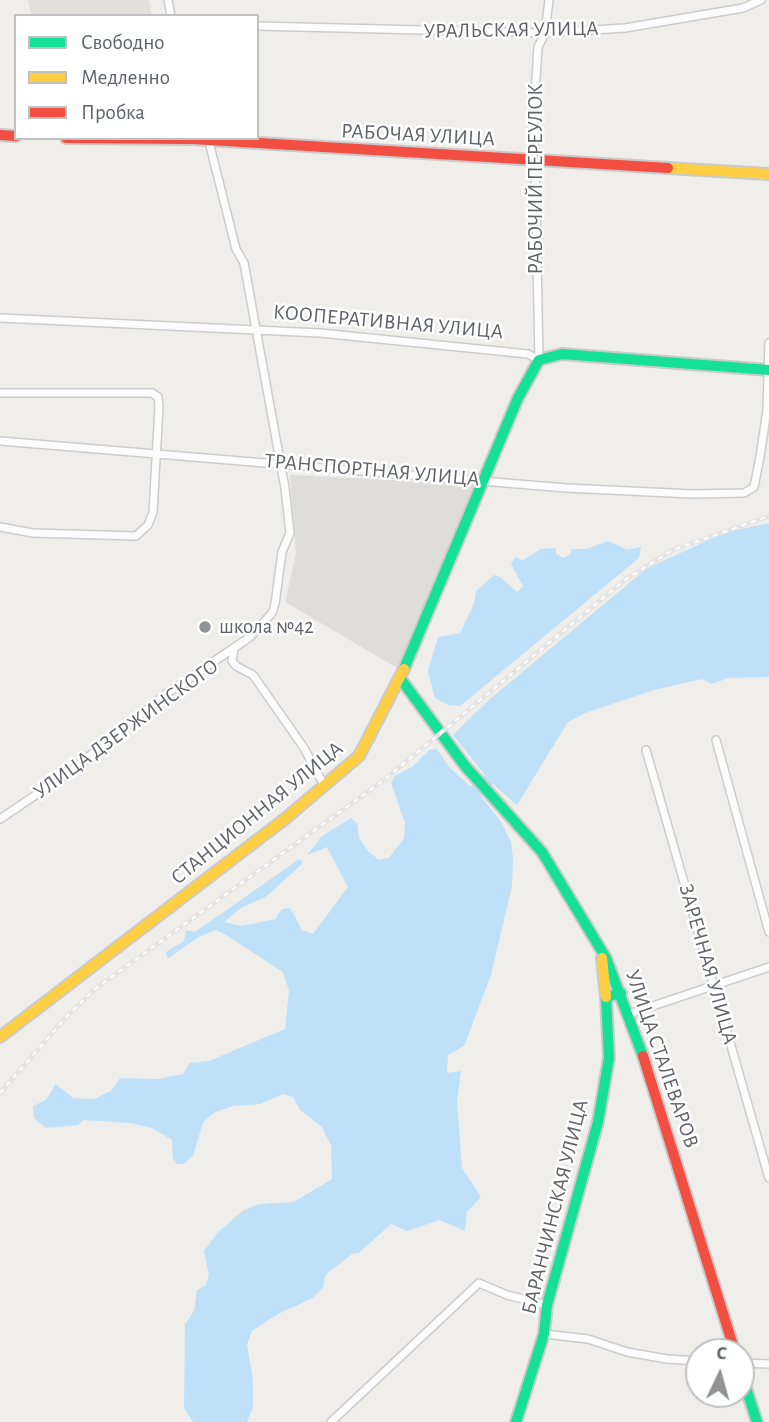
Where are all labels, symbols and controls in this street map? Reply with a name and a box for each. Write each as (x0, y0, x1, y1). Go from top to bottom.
legend (14, 14, 259, 140)
street label: УРАЛЬСКАЯ УЛИЦА (423, 16, 599, 44)
text: Свободно (81, 32, 165, 53)
text: Медленно (81, 67, 170, 88)
street label: РАБОЧИЙ ПЕРЕУЛОК (523, 83, 549, 275)
text: Пробка (81, 102, 145, 123)
street label: РАБОЧАЯ УЛИЦА (340, 118, 496, 152)
street label: КООПЕРАТИВНАЯ УЛИЦА (272, 299, 504, 345)
street label: ТРАНСПОРТНАЯ УЛИЦА (264, 448, 480, 492)
place label: школа №42 (219, 614, 314, 640)
marker: школа №42 (197, 619, 213, 635)
street label: УЛИЦА ДЗЕРЖИНСКОГО (29, 653, 223, 805)
street label: СТАНЦИОННАЯ УЛИЦА (166, 736, 348, 890)
street label: ЗАРЕЧНАЯ УЛИЦА (673, 881, 743, 1047)
street label: УЛИЦА СТАЛЕВАРОВ (620, 967, 704, 1151)
street label: БАРАНЧИНСКАЯ УЛИЦА (516, 1097, 594, 1317)
north arrow (685, 1338, 755, 1408)
text: С (716, 1344, 728, 1363)

